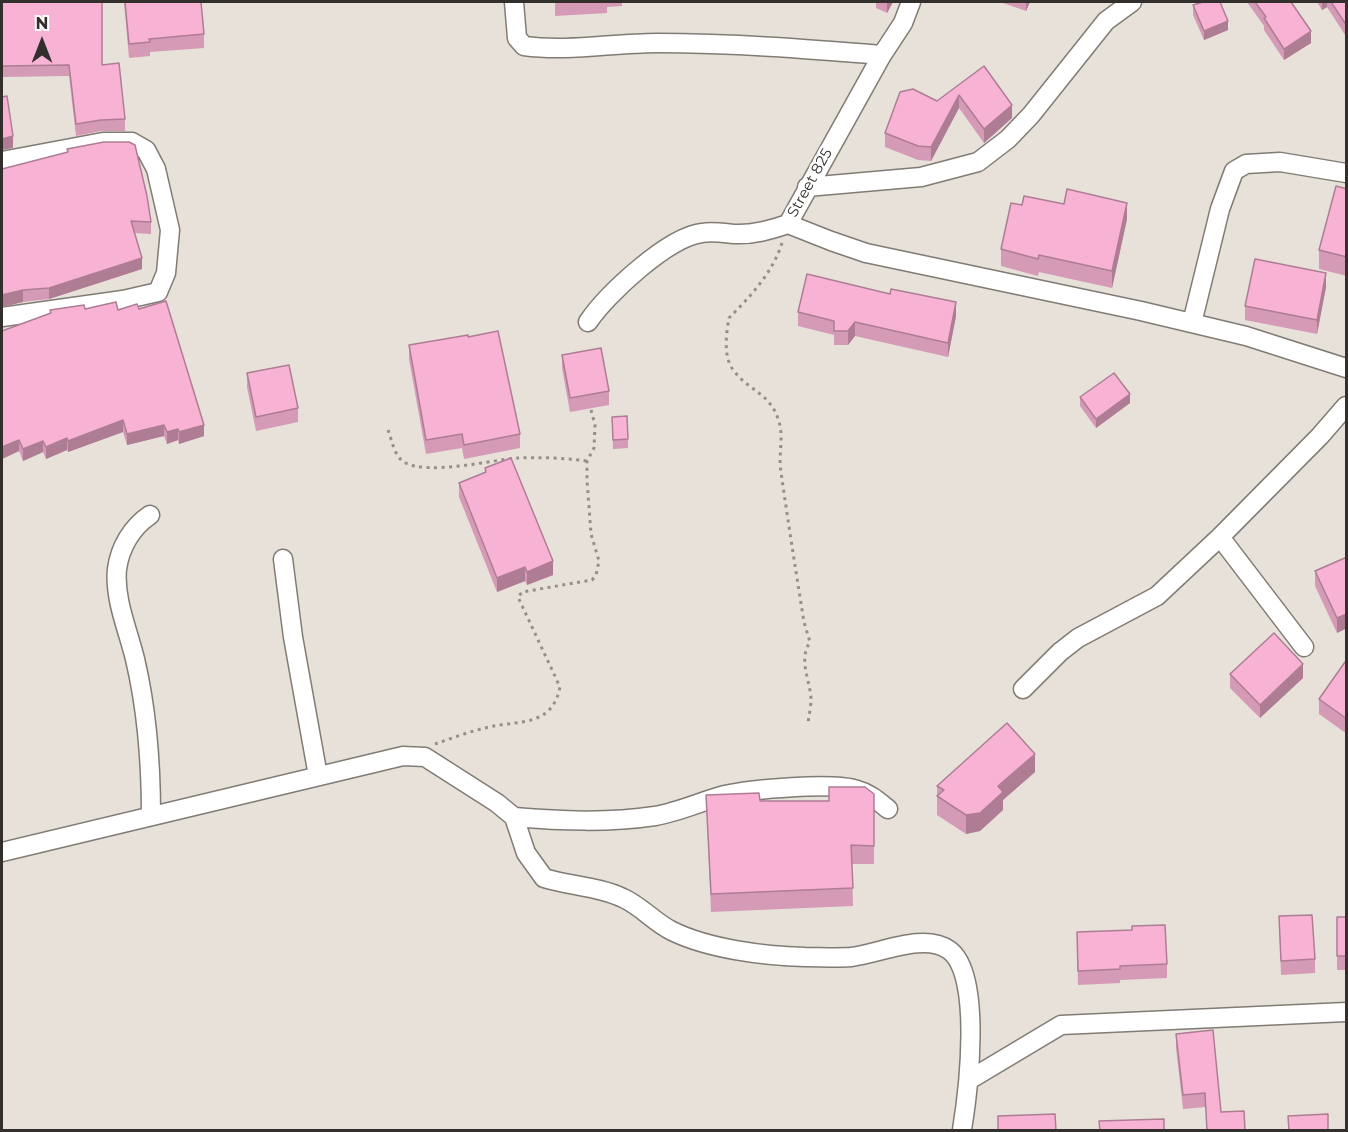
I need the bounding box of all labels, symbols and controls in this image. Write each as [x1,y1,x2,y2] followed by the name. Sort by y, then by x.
[12,12,72,72] north arrow
[36,14,48,33] text: N
[784,145,836,221] street label: Street 825

